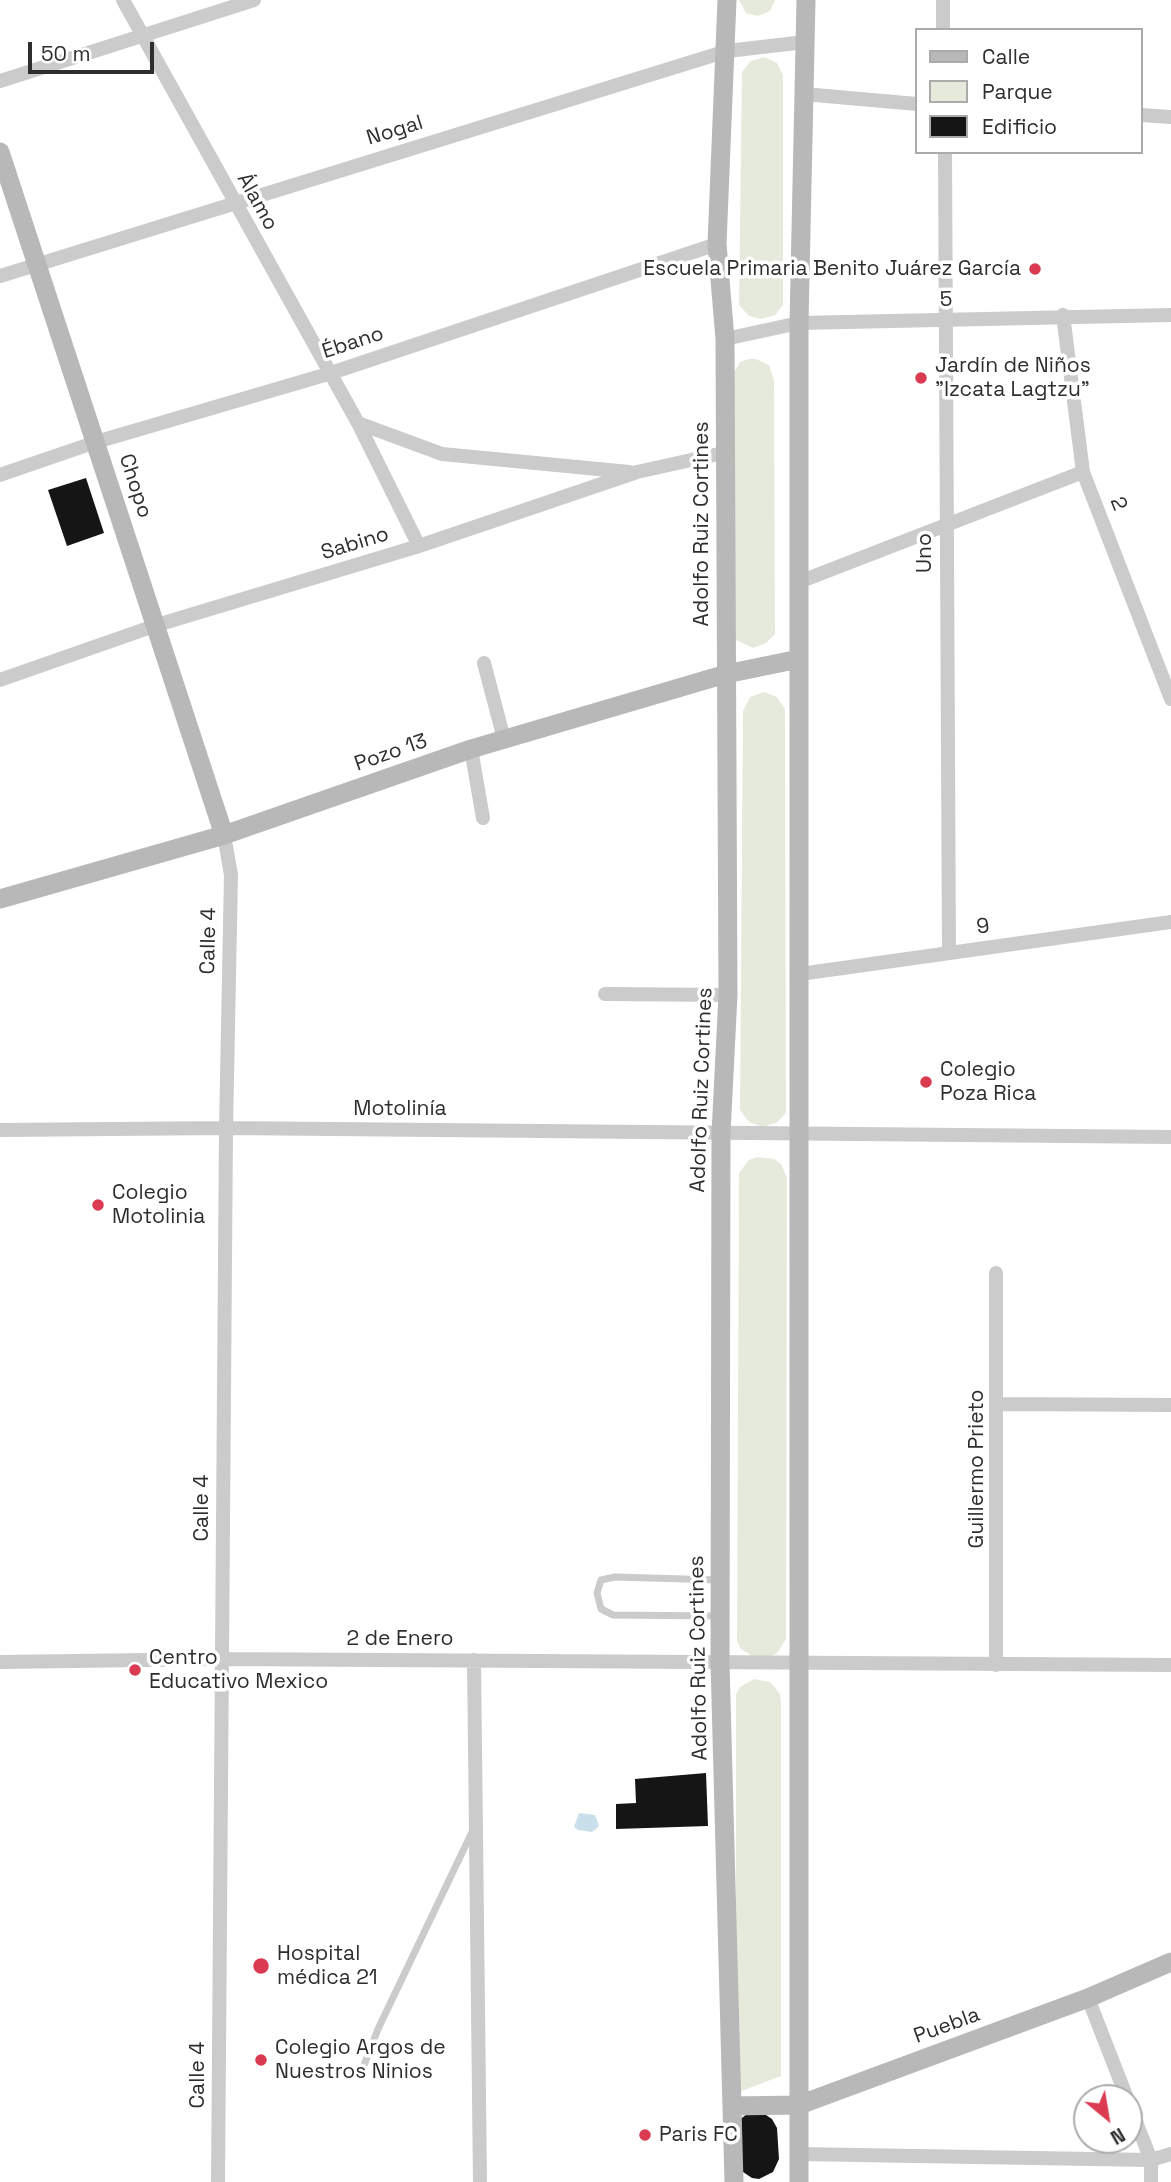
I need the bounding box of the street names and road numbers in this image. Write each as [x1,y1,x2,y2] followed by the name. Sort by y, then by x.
[364,111,426,151] street label: Nogal
[231,169,283,235] street label: Álamo
[939,287,953,313] street label: 5
[319,321,387,365] street label: Ébano
[689,421,715,627] street label: Adolfo Ruiz Cortines
[113,451,157,521] street label: Chopo
[1104,493,1132,515] street label: 2
[318,522,392,566] street label: Sabino
[912,533,938,573] street label: Uno
[351,729,431,777] street label: Pozo 13
[196,907,222,975] street label: Calle 4
[975,914,991,940] street label: 9
[686,987,718,1193] street label: Adolfo Ruiz Cortines
[353,1096,447,1122] street label: Motolinía
[964,1390,990,1548] street label: Guillermo Prieto
[189,1475,215,1541] street label: Calle 4
[685,1555,713,1761] street label: Adolfo Ruiz Cortines
[346,1626,454,1652] street label: 2 de Enero
[910,2002,984,2050] street label: Puebla
[185,2042,211,2108] street label: Calle 4

